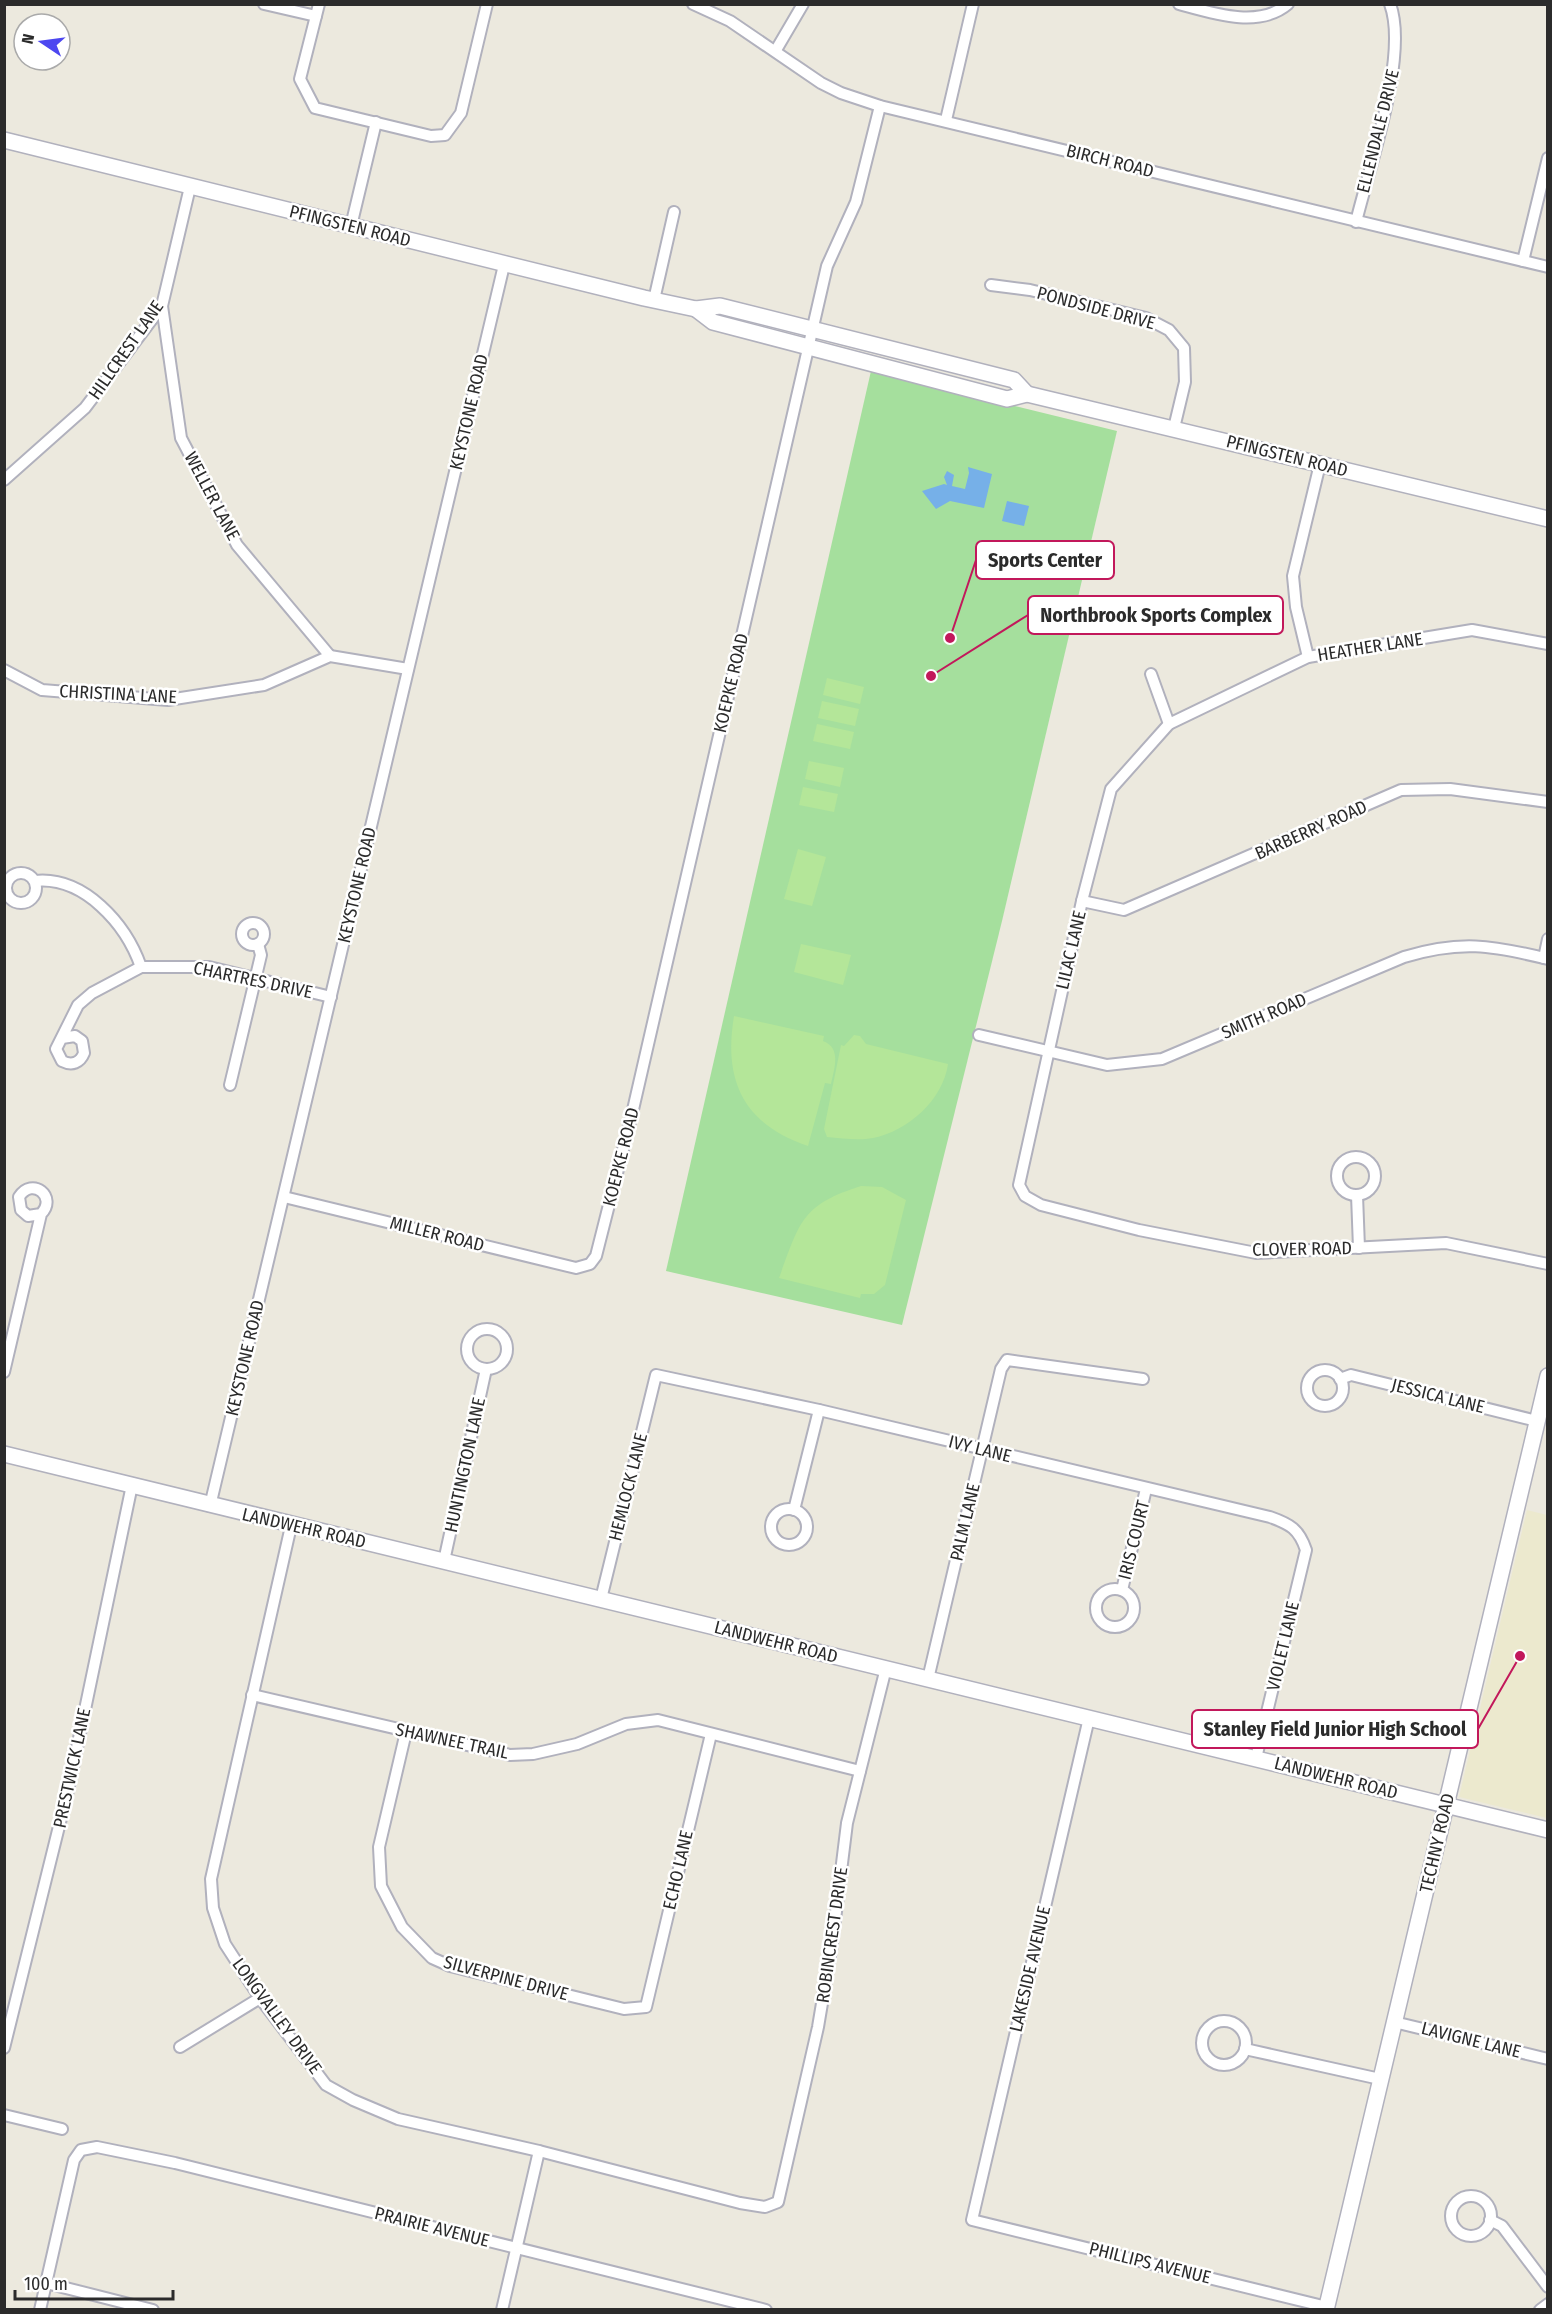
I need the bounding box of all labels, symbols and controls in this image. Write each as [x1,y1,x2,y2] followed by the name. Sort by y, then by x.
[12,12,72,72] north arrow
[18,32,38,46] text: N
[1352,67,1404,195] street label: ELLENDALE DRIVE
[1064,140,1156,182] street label: BIRCH ROAD
[287,200,413,252] street label: PFINGSTEN ROAD
[1034,282,1158,334] street label: PONDSIDE DRIVE
[84,296,168,404] street label: HILLCREST LANE
[445,352,493,472] street label: KEYSTONE ROAD
[1224,430,1350,482] street label: PFINGSTEN ROAD
[179,448,245,544] street label: WELLER LANE
[976,541,1114,579] callout: Sports Center
[988,548,1103,572] text: Sports Center
[1028,596,1283,634] callout: Northbrook Sports Complex
[1040,603,1272,627] text: Northbrook Sports Complex
[1316,628,1424,666] street label: HEATHER LANE
[709,631,753,735] street label: KOEPKE ROAD
[59,680,177,708] street label: CHRISTINA LANE
[1252,795,1370,865] street label: BARBERRY ROAD
[333,825,381,945] street label: KEYSTONE ROAD
[1051,908,1091,992] street label: LILAC LANE
[191,957,315,1003] street label: CHARTRES DRIVE
[1218,988,1310,1044] street label: SMITH ROAD
[598,1105,644,1209] street label: KOEPKE ROAD
[387,1212,487,1256] street label: MILLER ROAD
[1252,1237,1352,1261] street label: CLOVER ROAD
[221,1298,269,1418] street label: KEYSTONE ROAD
[1389,1374,1487,1418] street label: JESSICA LANE
[440,1396,490,1534] street label: HUNTINGTON LANE
[604,1431,652,1543] street label: HEMLOCK LANE
[946,1431,1014,1467] street label: IVY LANE
[945,1481,985,1563] street label: PALM LANE
[1114,1497,1155,1582] street label: IRIS COURT
[240,1503,368,1553] street label: LANDWEHR ROAD
[1262,1599,1304,1693] street label: VIOLET LANE
[712,1616,840,1668] street label: LANDWEHR ROAD
[49,1706,95,1830] street label: PRESTWICK LANE
[1192,1710,1478,1748] callout: Stanley Field Junior High School
[1204,1717,1467,1741] text: Stanley Field Junior High School
[393,1718,511,1764] street label: SHAWNEE TRAIL
[1272,1752,1400,1804] street label: LANDWEHR ROAD
[1415,1791,1459,1895] street label: TECHNY ROAD
[658,1828,698,1912] street label: ECHO LANE
[812,1865,852,2005] street label: ROBINCREST DRIVE
[1005,1904,1055,2034] street label: LAKESIDE AVENUE
[441,1951,571,2005] street label: SILVERPINE DRIVE
[227,1954,327,2078] street label: LONGVALLEY DRIVE
[1419,2017,1523,2063] street label: LAVIGNE LANE
[372,2202,492,2252] street label: PRAIRIE AVENUE
[1087,2237,1213,2289] street label: PHILLIPS AVENUE
[15,2263,172,2301] scale bar
[24,2273,68,2295] text: 100 m

